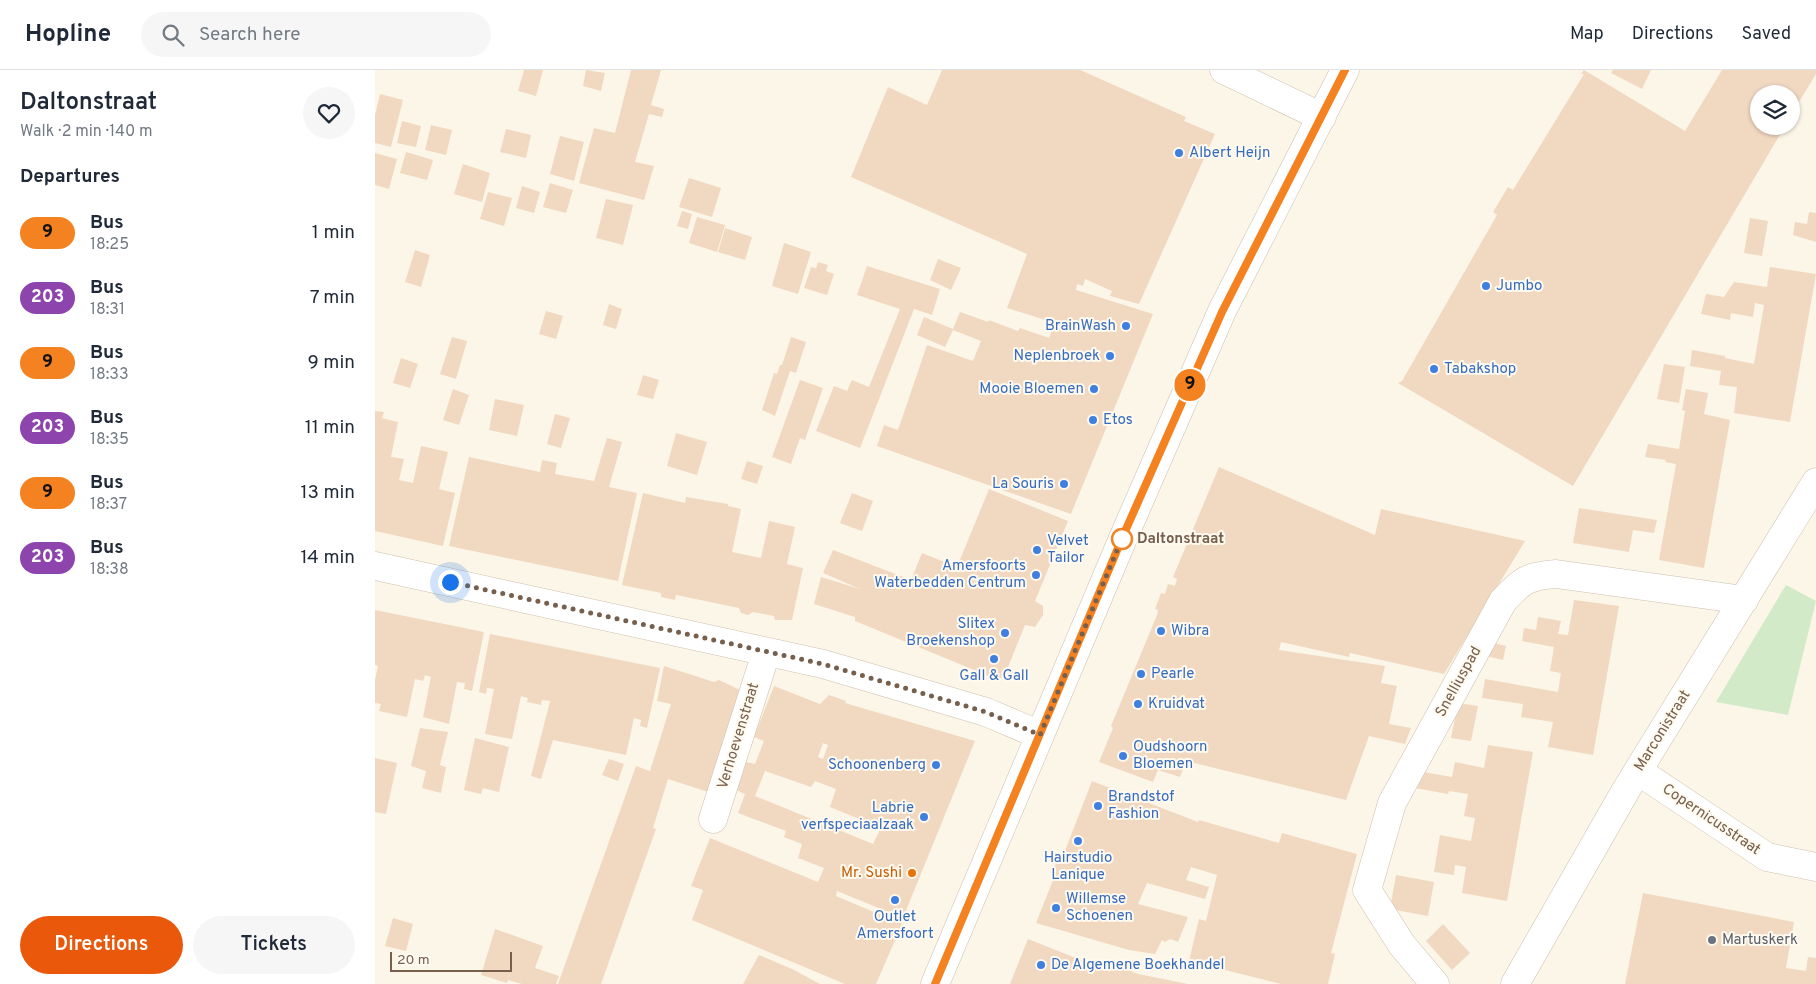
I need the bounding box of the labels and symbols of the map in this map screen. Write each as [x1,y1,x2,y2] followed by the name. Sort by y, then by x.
[1189,144,1270,163] place label: Albert Heijn
[1173,147,1185,159] marker: Albert Heijn
[1496,277,1543,296] place label: Jumbo
[1480,280,1492,292] marker: Jumbo
[1045,317,1116,336] place label: BrainWash
[1120,320,1132,332] marker: BrainWash
[1014,347,1100,366] place label: Neplenbroek
[1104,350,1116,362] marker: Neplenbroek
[1444,360,1516,379] place label: Tabakshop
[1428,363,1440,375] marker: Tabakshop
[1174,369,1206,401] line badge: 9
[979,380,1084,399] place label: Mooie Bloemen
[1088,383,1100,395] marker: Mooie Bloemen
[1103,411,1133,430] place label: Etos
[1087,414,1099,426] marker: Etos
[992,475,1054,494] place label: La Souris
[1058,478,1070,490] marker: La Souris
[1111,528,1133,550] marker: Daltonstraat
[1137,530,1224,549] place label: Daltonstraat
[1047,532,1089,568] place label: Velvet Tailor
[1031,544,1043,556] marker: Velvet Tailor
[874,557,1026,593] place label: Amersfoorts Waterbedden Centrum
[1030,569,1042,581] marker: Amersfoorts Waterbedden Centrum
[438,570,463,595] your location
[906,615,995,651] place label: Slitex Broekenshop
[1171,622,1209,641] place label: Wibra
[1155,625,1167,637] marker: Wibra
[999,627,1011,639] marker: Slitex Broekenshop
[1432,643,1486,721] street label: Snelliuspad
[988,653,1000,665] marker: Gall & Gall
[1151,665,1194,684] place label: Pearle
[959,667,1029,686] place label: Gall & Gall
[1135,668,1147,680] marker: Pearle
[714,680,764,792] street label: Verhoevenstraat
[1631,687,1695,775] street label: Marconistraat
[1148,695,1205,714] place label: Kruidvat
[1132,698,1144,710] marker: Kruidvat
[1133,738,1208,774] place label: Oudshoorn Bloemen
[1117,750,1129,762] marker: Oudshoorn Bloemen
[828,756,926,775] place label: Schoonenberg
[930,759,942,771] marker: Schoonenberg
[1658,780,1764,860] street label: Copernicusstraat
[1108,788,1174,824] place label: Brandstof Fashion
[801,799,914,835] place label: Labrie verfspeciaalzaak
[1092,800,1104,812] marker: Brandstof Fashion
[918,811,930,823] marker: Labrie verfspeciaalzaak
[1072,835,1084,847] marker: Hairstudio Lanique
[1044,849,1112,885] place label: Hairstudio Lanique
[841,864,902,883] place label: Mr. Sushi
[906,867,918,879] marker: Mr. Sushi
[1066,890,1133,926] place label: Willemse Schoenen
[889,894,901,906] marker: Outlet Amersfoort
[1050,902,1062,914] marker: Willemse Schoenen
[856,908,934,944] place label: Outlet Amersfoort
[1722,931,1798,950] place label: Martuskerk
[1706,934,1718,946] marker: Martuskerk
[390,949,513,972] scale bar
[1051,956,1225,975] place label: De Algemene Boekhandel
[1035,959,1047,971] marker: De Algemene Boekhandel

